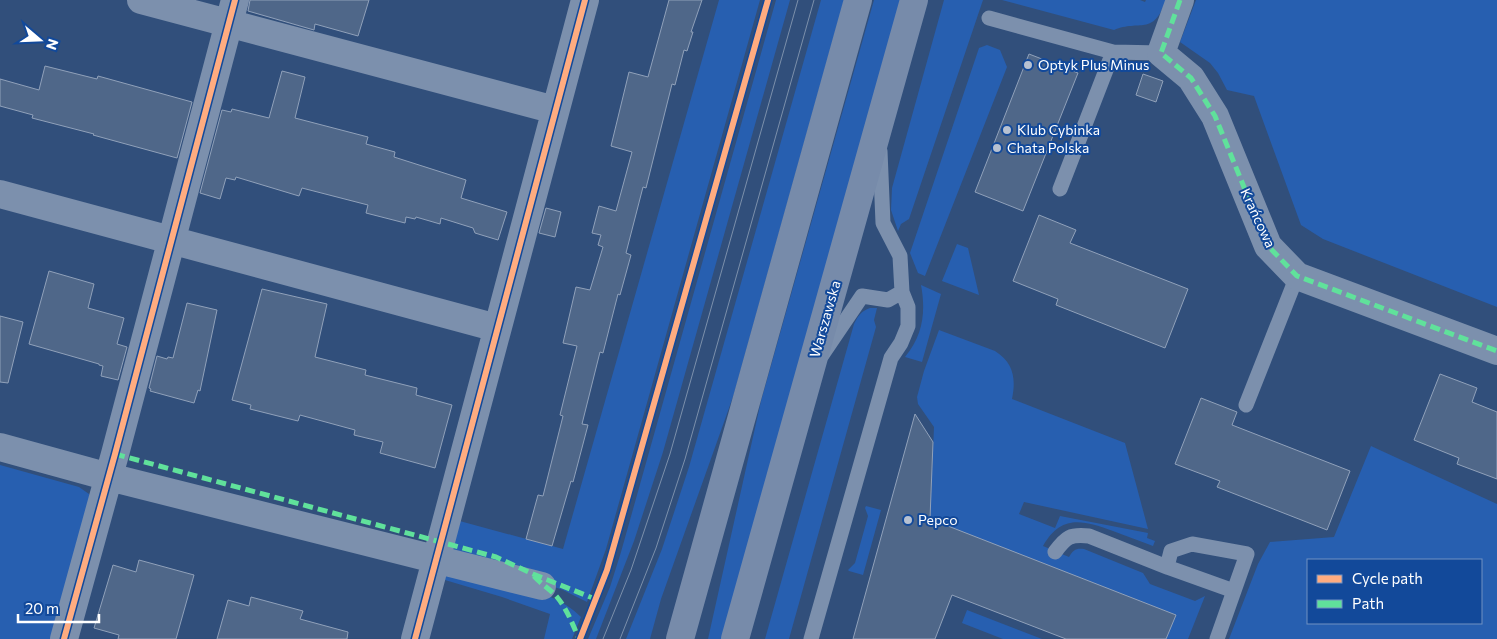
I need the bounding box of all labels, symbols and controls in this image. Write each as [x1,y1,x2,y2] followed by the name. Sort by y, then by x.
[15,15,65,65] north arrow
[43,37,63,52] text: N
[1038,56,1149,73] place label: Optyk Plus Minus
[1022,59,1034,71] marker: Optyk Plus Minus
[1017,121,1100,138] place label: Klub Cybinka
[1001,124,1013,136] marker: Klub Cybinka
[1007,139,1089,156] place label: Chata Polska
[991,142,1003,154] marker: Chata Polska
[1237,185,1280,250] street label: Krańcowa
[805,278,844,359] street label: Warszawska
[918,511,958,528] place label: Pepco
[902,514,914,526] marker: Pepco
[1307,559,1482,624] legend
[1352,569,1423,587] text: Cycle path
[18,592,99,624] scale bar
[1352,594,1384,612] text: Path
[25,599,59,617] text: 20 m

